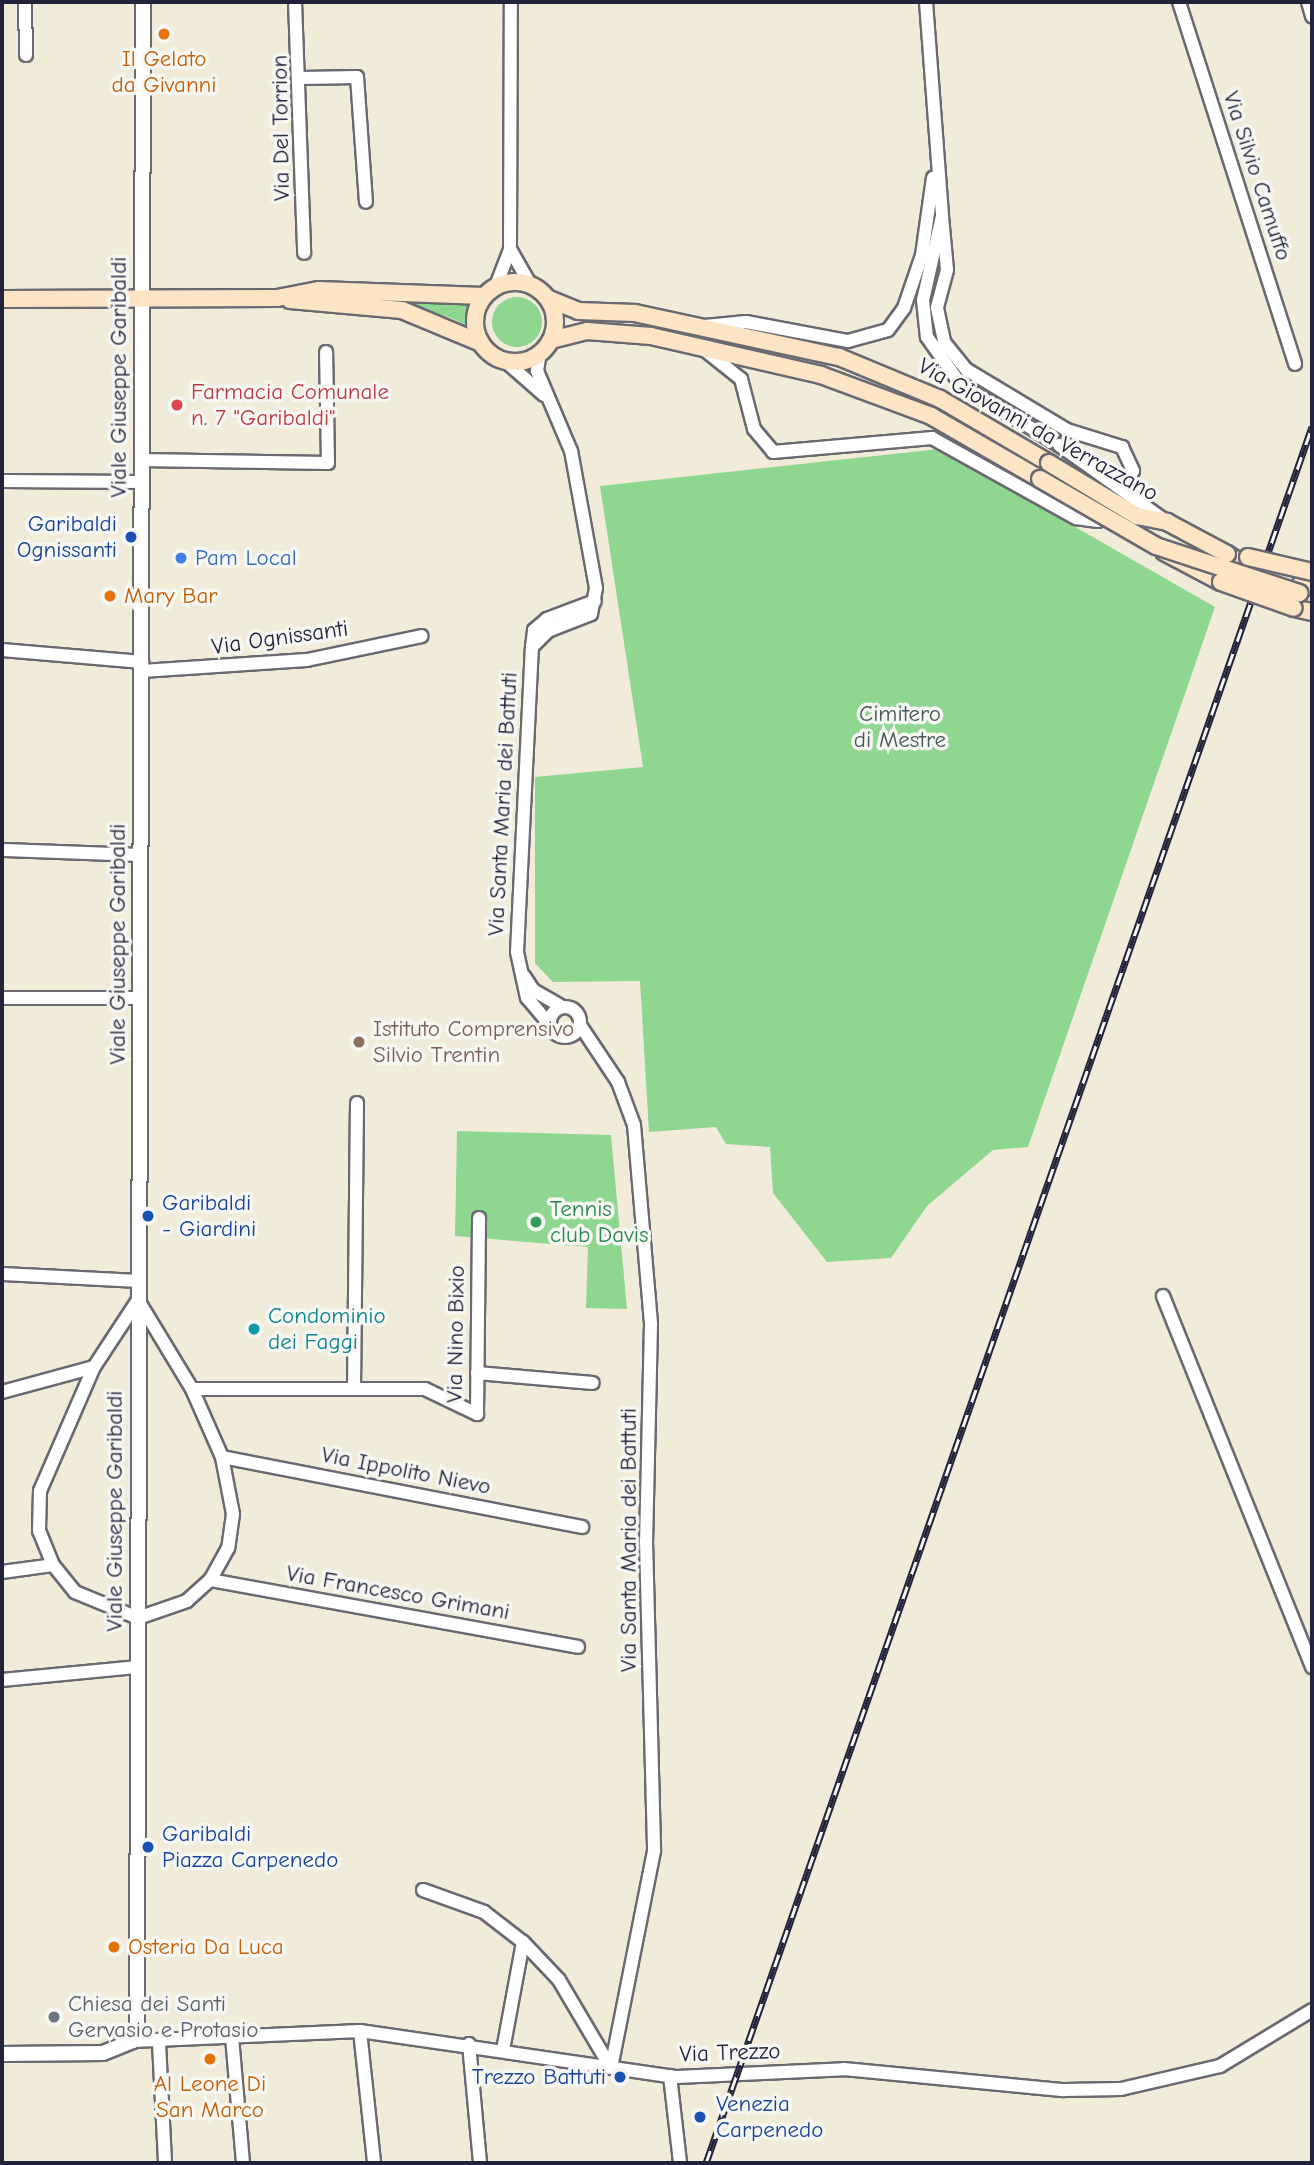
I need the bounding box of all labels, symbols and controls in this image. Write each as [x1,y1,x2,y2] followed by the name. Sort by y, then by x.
[156,26,172,42] marker: Il Gelato da Givanni
[111,45,217,99] place label: Il Gelato da Givanni
[266,55,296,201] street label: Via Del Torrion
[1217,88,1297,264] street label: Via Silvio Camuffo
[105,256,133,498] street label: Viale Giuseppe Garibaldi
[913,352,1163,508] street label: Via Giovanni da Verrazzano
[191,378,389,432] place label: Farmacia Comunale n. 7 "Garibaldi"
[169,397,185,413] marker: Farmacia Comunale n. 7 "Garibaldi"
[17,510,117,564] place label: Garibaldi Ognissanti
[123,529,139,545] marker: Garibaldi Ognissanti
[195,544,297,572] place label: Pam Local
[173,550,189,566] marker: Pam Local
[124,582,217,610] place label: Mary Bar
[102,588,118,604] marker: Mary Bar
[210,615,350,661] street label: Via Ognissanti
[482,671,524,937] street label: Via Santa Maria dei Battuti
[854,700,946,754] park label: Cimitero di Mestre
[104,823,132,1065] street label: Viale Giuseppe Garibaldi
[373,1015,574,1069] place label: Istituto Comprensivo Silvio Trentin
[351,1034,367,1050] marker: Istituto Comprensivo Silvio Trentin
[162,1189,256,1243] place label: Garibaldi - Giardini
[550,1195,649,1249] place label: Tennis club Davis
[140,1208,156,1224] marker: Garibaldi - Giardini
[528,1214,544,1230] marker: Tennis club Davis
[441,1265,471,1403] street label: Via Nino Bixio
[268,1302,386,1356] place label: Condominio dei Faggi
[246,1321,262,1337] marker: Condominio dei Faggi
[101,1390,129,1632] street label: Viale Giuseppe Garibaldi
[615,1408,643,1672] street label: Via Santa Maria dei Battuti
[319,1441,493,1501] street label: Via Ippolito Nievo
[284,1560,512,1626] street label: Via Francesco Grimani
[162,1820,338,1874] place label: Garibaldi Piazza Carpenedo
[140,1839,156,1855] marker: Garibaldi Piazza Carpenedo
[128,1933,284,1961] place label: Osteria Da Luca
[106,1939,122,1955] marker: Osteria Da Luca
[68,1990,258,2044] place label: Chiesa dei Santi Gervasio e Protasio
[46,2009,62,2025] marker: Chiesa dei Santi Gervasio e Protasio
[679,2037,781,2069] street label: Via Trezzo
[202,2051,218,2067] marker: Al Leone Di San Marco
[472,2063,606,2091] place label: Trezzo Battuti
[612,2069,628,2085] marker: Trezzo Battuti
[154,2070,266,2124] place label: Al Leone Di San Marco
[716,2090,823,2144] place label: Venezia Carpenedo
[690,2107,710,2127] marker: Venezia Carpenedo

